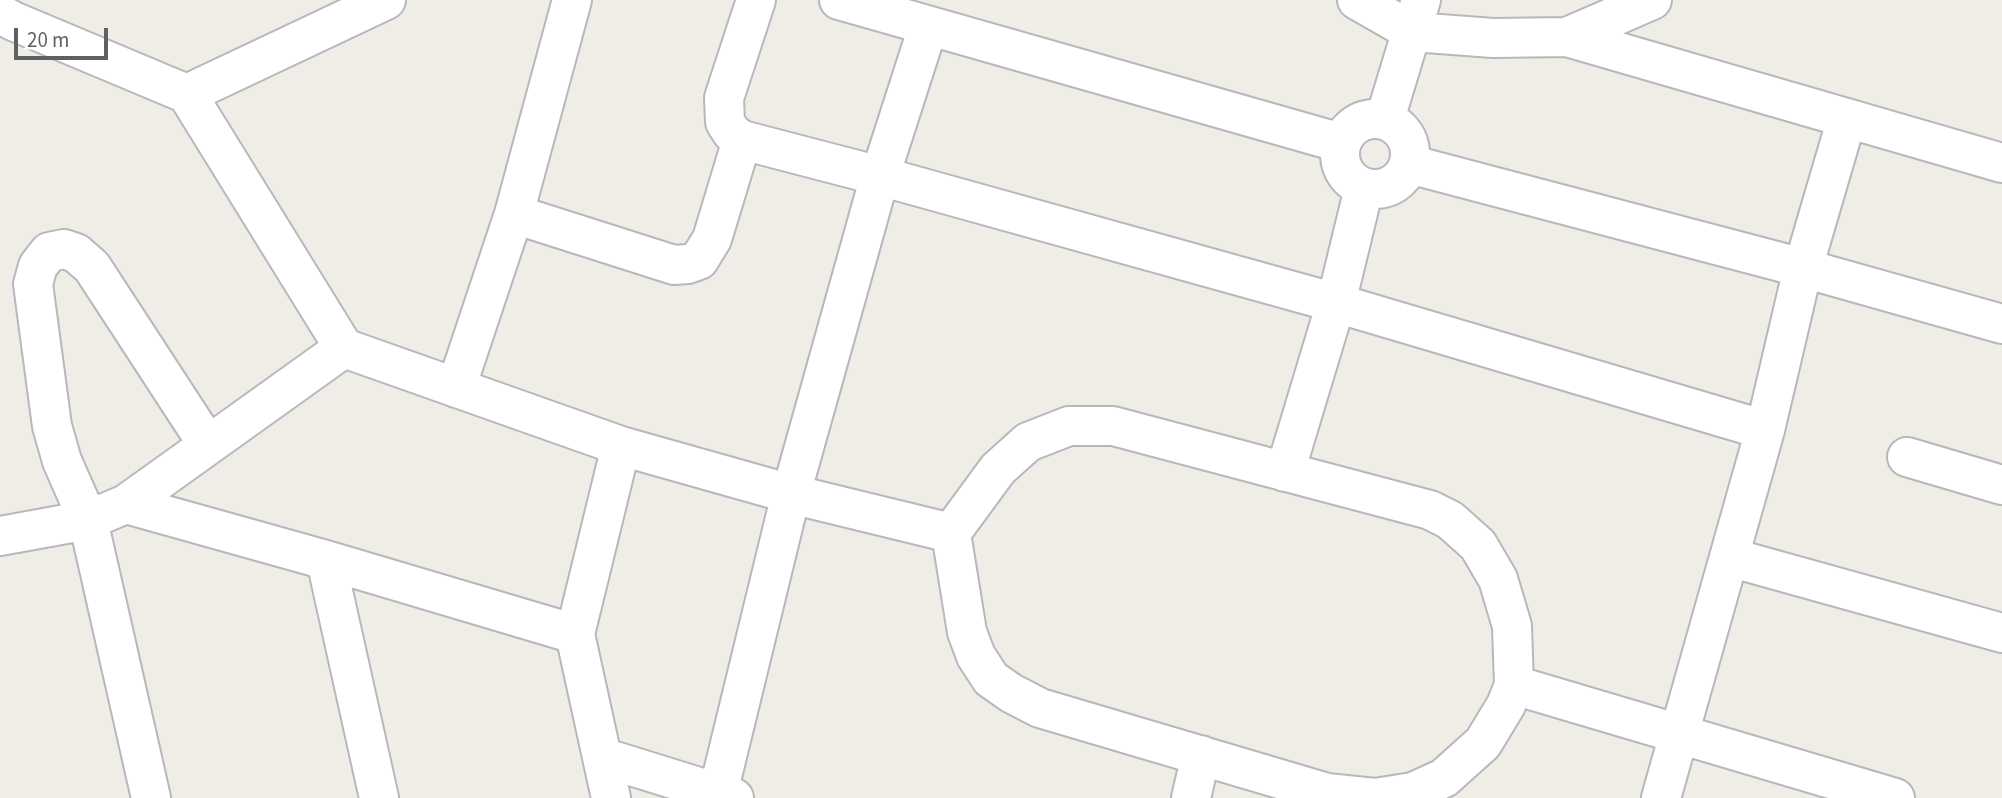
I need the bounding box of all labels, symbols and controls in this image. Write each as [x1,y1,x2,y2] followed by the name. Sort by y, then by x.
[18,14,112,58] scale bar
[27,25,69,55] text: 20 m

